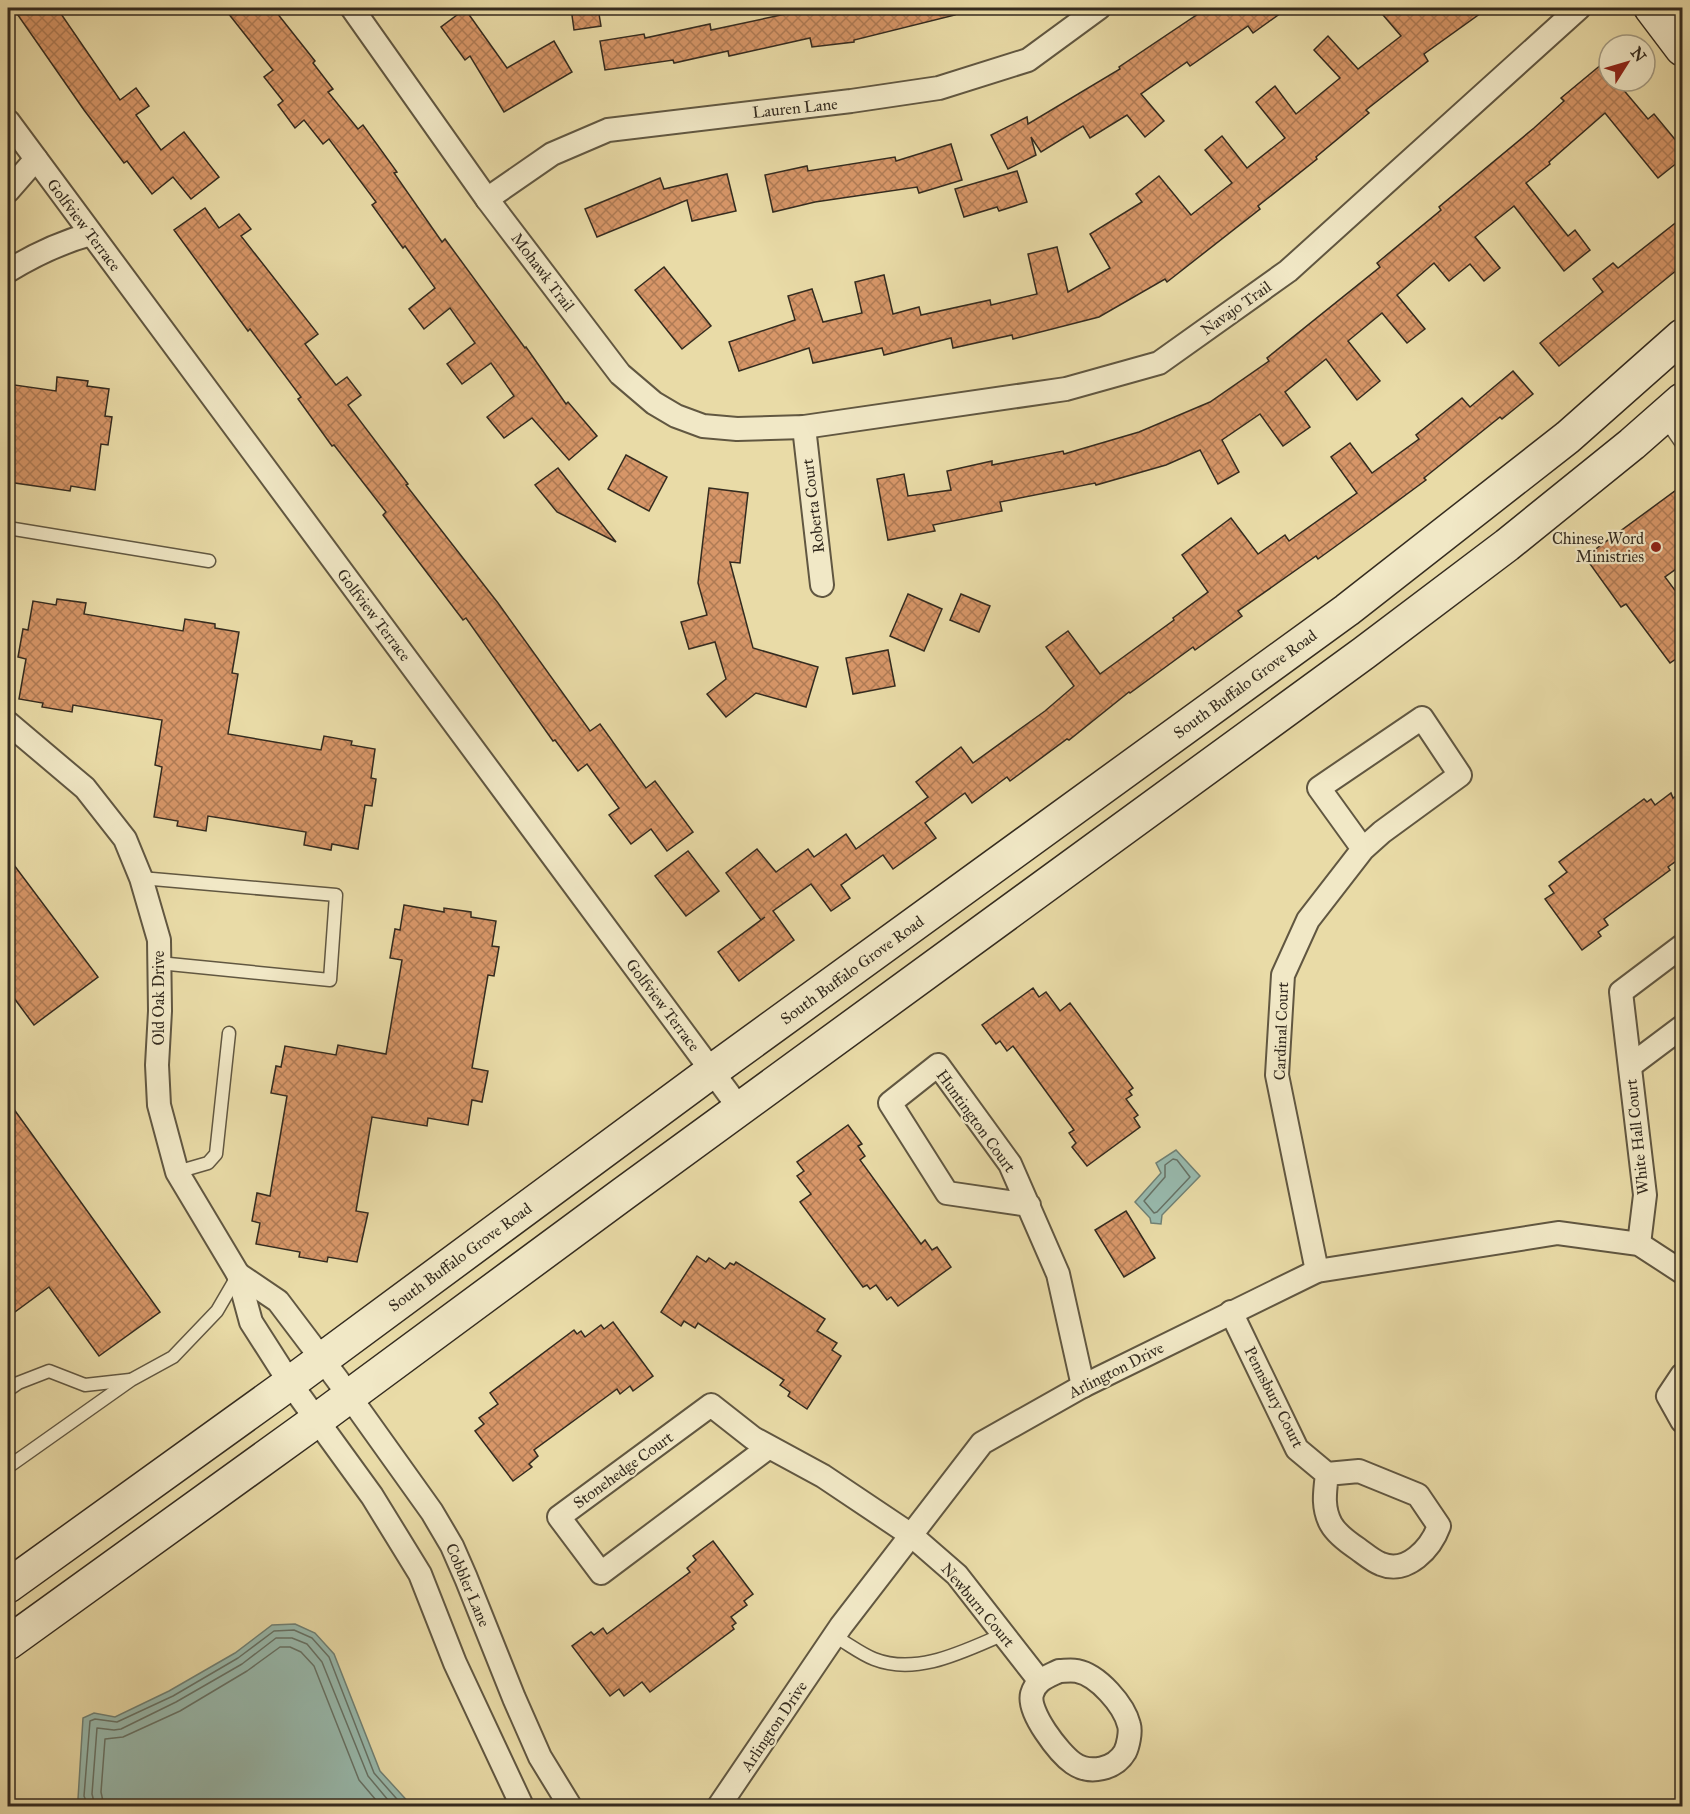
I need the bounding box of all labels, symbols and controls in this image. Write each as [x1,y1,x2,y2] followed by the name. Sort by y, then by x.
[1597,33,1657,93] north arrow
[1627,43,1651,66] text: N
[751,94,839,122] street label: Lauren Lane
[43,175,125,275] street label: Golfview Terrace
[507,229,579,315] street label: Mohawk Trail
[1197,276,1276,339] street label: Navajo Trail
[798,457,828,554] street label: Roberta Court
[1552,529,1644,566] place label: Chinese Word Ministries
[1649,540,1663,554] marker: Chinese Word Ministries
[333,565,415,665] street label: Golfview Terrace
[1170,626,1320,742] street label: South Buffalo Grove Road
[777,912,927,1028] street label: South Buffalo Grove Road
[149,950,168,1045] street label: Old Oak Drive
[622,955,704,1055] street label: Golfview Terrace
[1270,981,1292,1081] street label: Cardinal Court
[932,1066,1020,1177] street label: Huntington Court
[1621,1078,1653,1196] street label: White Hall Court
[385,1199,535,1315] street label: South Buffalo Grove Road
[1064,1338,1168,1404] street label: Arlington Drive
[1240,1343,1308,1451] street label: Pennsbury Court
[569,1427,677,1513] street label: Stonehedge Court
[442,1540,494,1630] street label: Cobbler Lane
[937,1559,1019,1651] street label: Newburn Court
[736,1677,812,1776] street label: Arlington Drive

